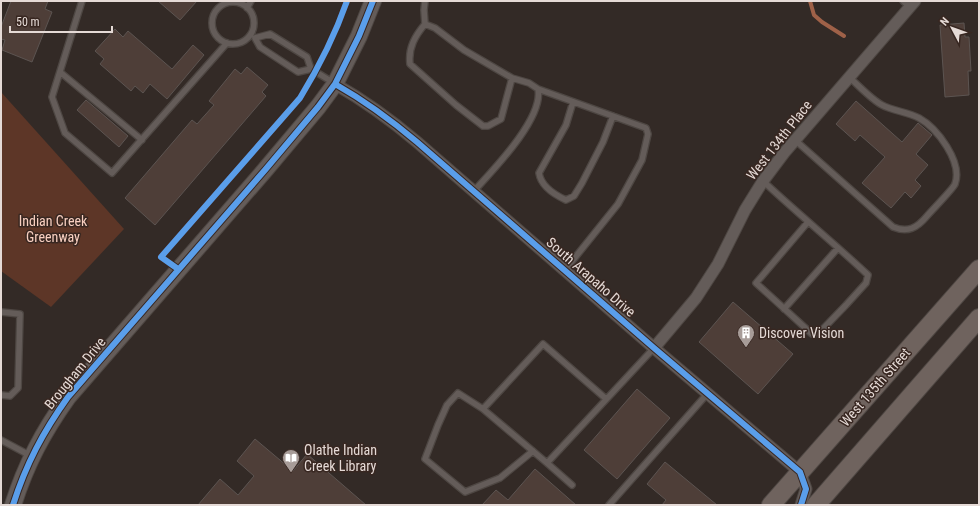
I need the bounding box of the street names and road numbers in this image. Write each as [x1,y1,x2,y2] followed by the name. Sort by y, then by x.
[743,97,815,183] street label: West 134th Place
[543,234,639,320] street label: South Arapaho Drive
[41,334,109,412] street label: Brougham Drive
[837,345,913,429] street label: West 135th Street

